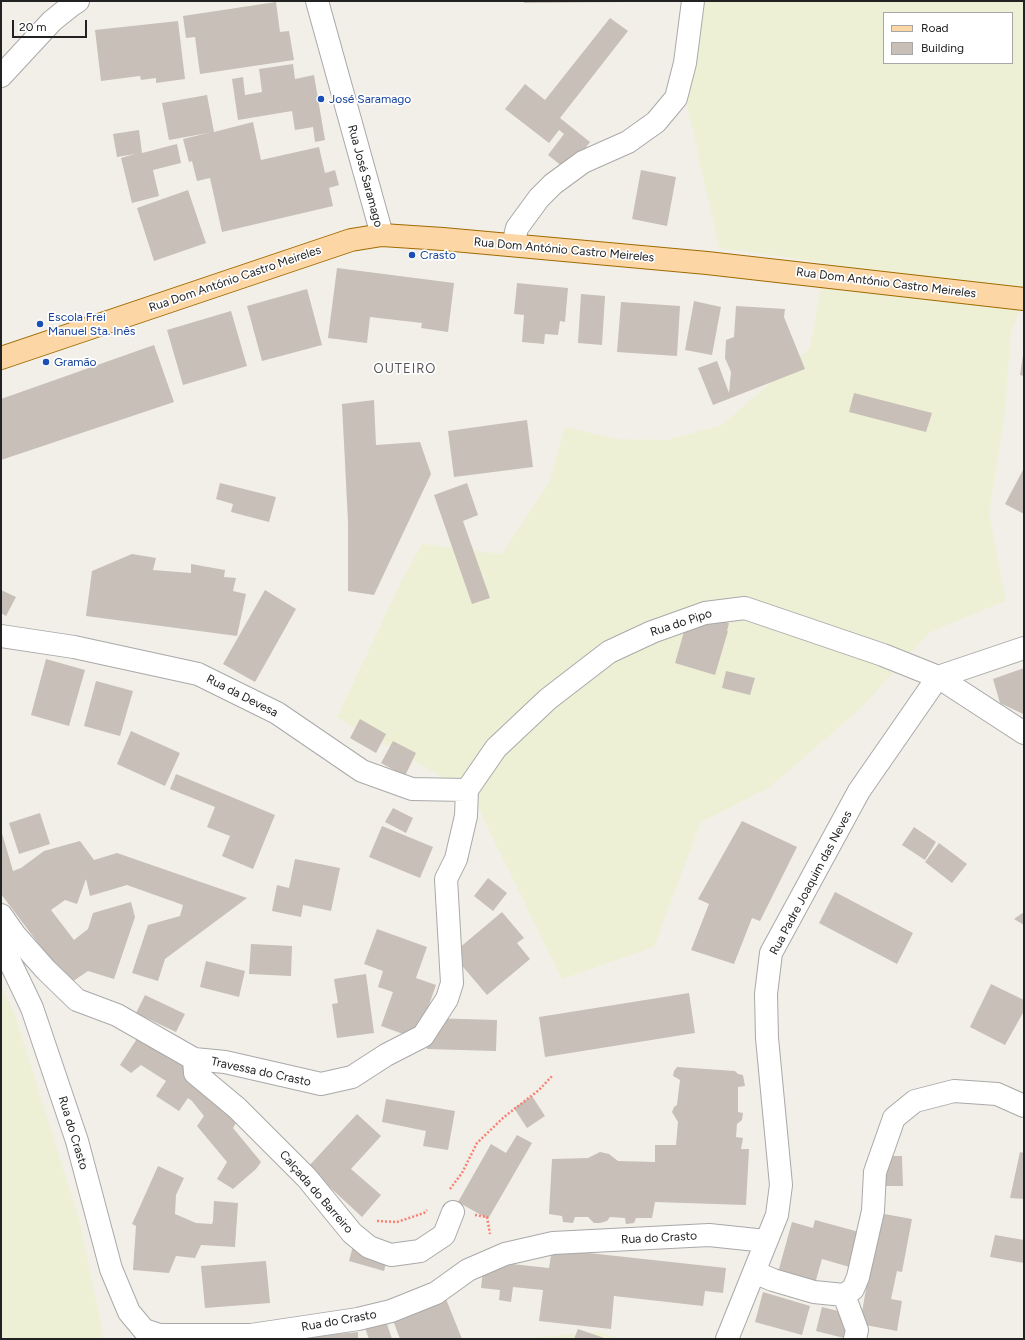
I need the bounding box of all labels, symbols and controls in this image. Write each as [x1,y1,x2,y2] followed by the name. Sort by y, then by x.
[14,12,89,38] scale bar
[883,12,1013,64] legend
[19,20,47,34] text: 20 m
[921,21,949,35] text: Road
[921,41,964,55] text: Building
[329,92,411,106] place label: José Saramago
[316,94,326,104] marker: José Saramago
[344,123,386,229] street label: Rua José Saramago
[473,235,655,265] street label: Rua Dom António Castro Meireles
[147,243,323,315] street label: Rua Dom António Castro Meireles
[420,248,456,262] place label: Crasto
[407,250,417,260] marker: Crasto
[795,265,977,301] street label: Rua Dom António Castro Meireles
[48,310,135,338] place label: Escola Frei Manuel Sta. Inês
[35,319,45,329] marker: Escola Frei Manuel Sta. Inês
[54,355,97,369] place label: Gramão
[41,357,51,367] marker: Gramão
[374,361,436,377] district label: OUTEIRO
[648,606,714,640] street label: Rua do Pipo
[204,672,280,720] street label: Rua da Devesa
[767,808,855,958] street label: Rua Padre Joaquim das Neves
[210,1054,312,1090] street label: Travessa do Crasto
[55,1094,91,1172] street label: Rua do Crasto
[276,1148,356,1236] street label: Calçada do Barreiro
[621,1229,697,1247] street label: Rua do Crasto
[300,1307,378,1335] street label: Rua do Crasto

